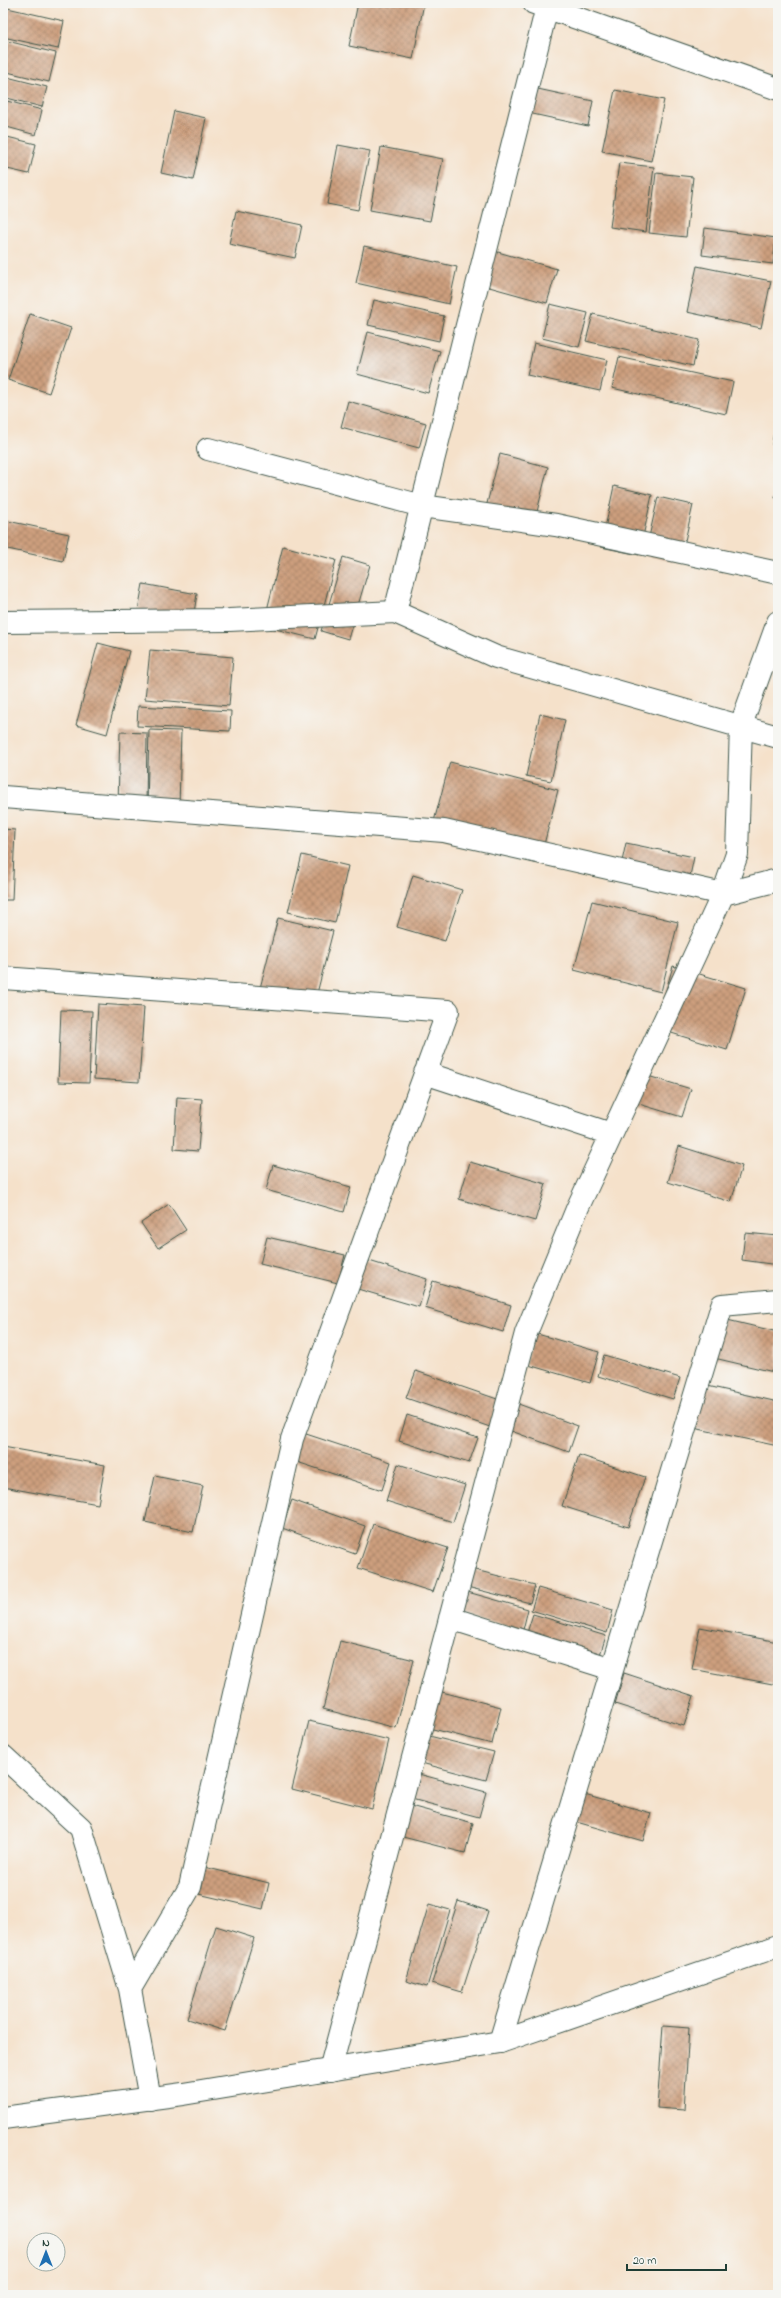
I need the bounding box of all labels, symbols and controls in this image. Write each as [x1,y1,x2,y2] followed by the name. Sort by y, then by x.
[26,2232,66,2272] north arrow
[42,2235,50,2251] text: N
[627,2246,726,2272] scale bar
[633,2252,656,2270] text: 20 m

